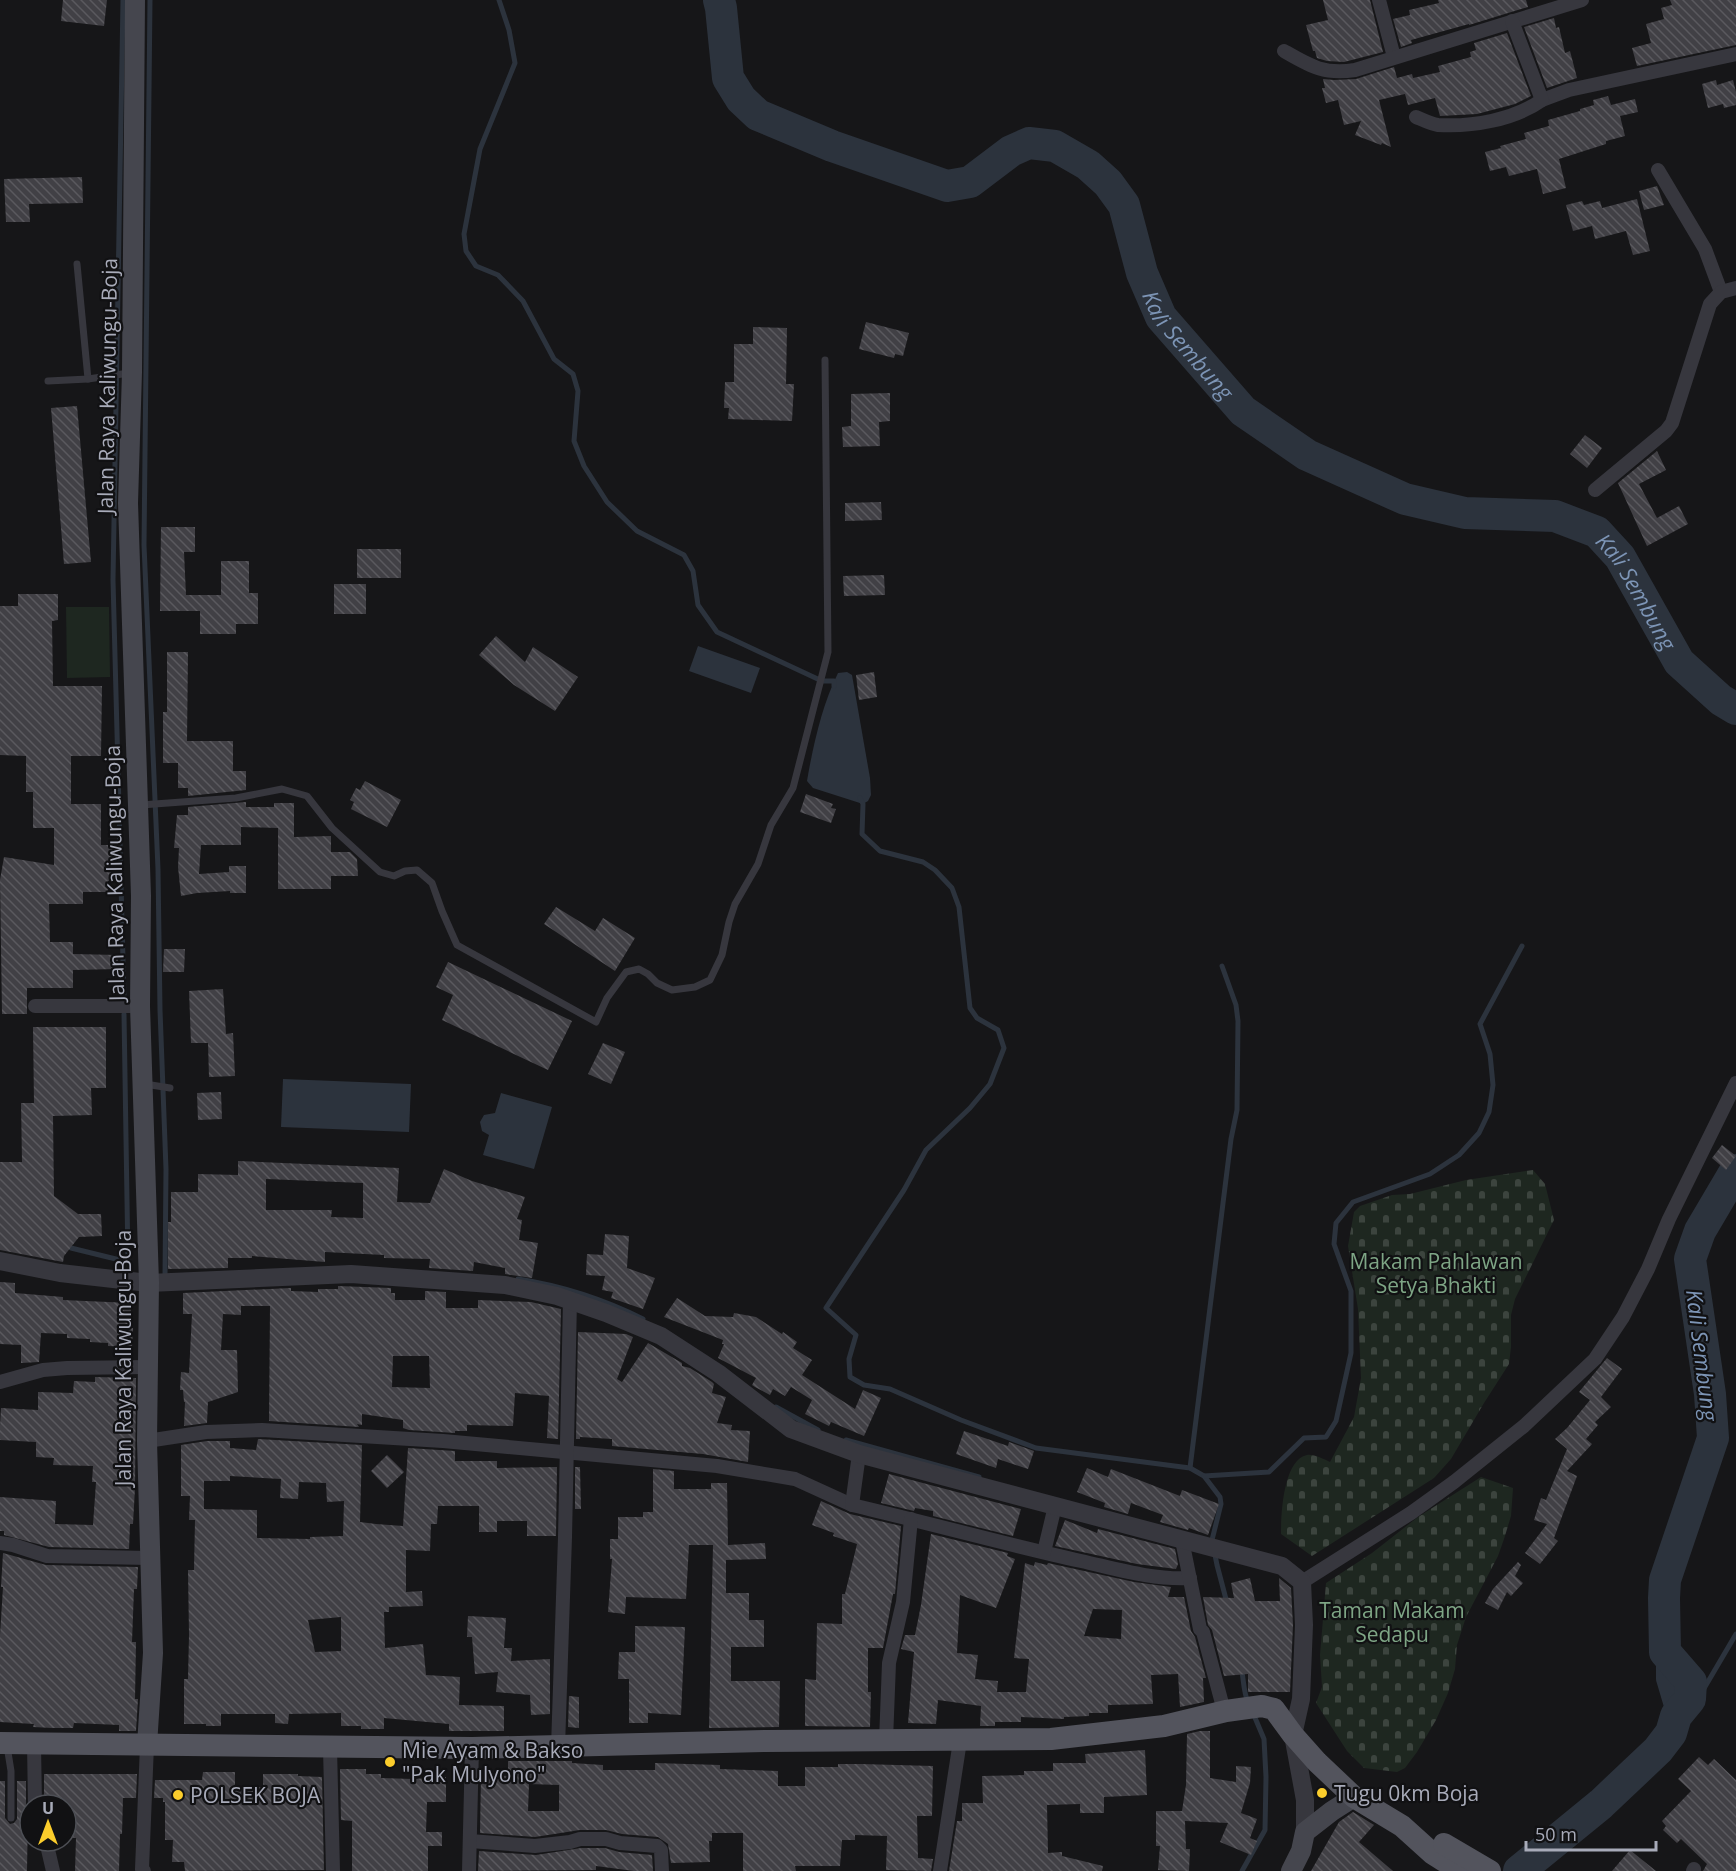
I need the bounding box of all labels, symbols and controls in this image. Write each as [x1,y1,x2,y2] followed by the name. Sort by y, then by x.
[91,258,123,516] street label: Jalan Raya Kaliwungu-Boja
[1136,285,1242,407] water label: Kali Sembung
[1590,526,1685,656] water label: Kali Sembung
[98,745,130,1003] street label: Jalan Raya Kaliwungu-Boja
[109,1230,137,1488] street label: Jalan Raya Kaliwungu-Boja
[1349,1247,1523,1299] park label: Makam Pahlawan Setya Bhakti
[1680,1288,1726,1424] water label: Kali Sembung
[1319,1596,1465,1648] park label: Taman Makam Sedapu
[402,1736,583,1788] place label: Mie Ayam & Bakso "Pak Mulyono"
[383,1755,397,1769] marker: Mie Ayam & Bakso "Pak Mulyono"
[1334,1779,1479,1807] place label: Tugu 0km Boja
[190,1781,321,1809] place label: POLSEK BOJA
[1315,1786,1329,1800] marker: Tugu 0km Boja
[171,1788,185,1802] marker: POLSEK BOJA
[18,1793,78,1853] north arrow
[42,1797,54,1819] text: U
[1526,1814,1656,1852] scale bar
[1535,1822,1577,1846] text: 50 m

